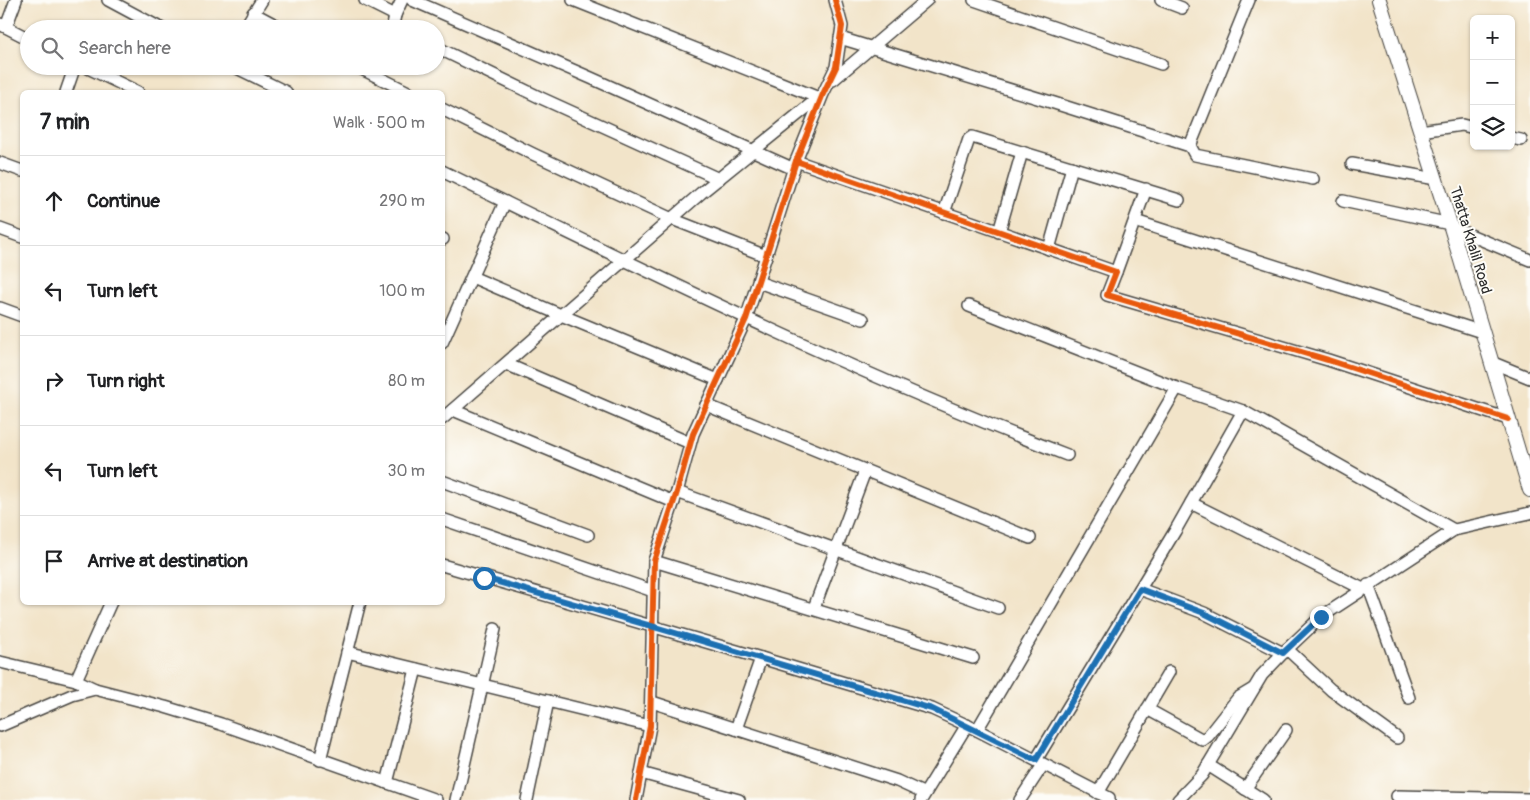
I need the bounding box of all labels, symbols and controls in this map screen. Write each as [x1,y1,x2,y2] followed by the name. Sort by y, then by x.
[1470,15,1515,150] map controls
[1470,15,1515,60] button: +
[20,20,445,75] search box
[38,34,66,62] icon: search
[78,36,171,60] text: Search here
[1470,60,1515,105] button: −
[1470,105,1515,150] button: layers
[40,109,90,136] text: 7 min
[333,113,425,133] text: Walk · 500 m
[1445,184,1496,296] street label: Thatta Khalil Road
[40,187,68,215] icon: ahead
[87,189,160,213] text: Continue
[379,191,425,211] text: 290 m
[40,277,68,305] icon: left
[87,279,157,303] text: Turn left
[379,281,425,301] text: 100 m
[40,367,68,395] icon: right
[87,369,165,393] text: Turn right
[388,371,425,391] text: 80 m
[40,457,68,485] icon: left
[87,459,157,483] text: Turn left
[387,461,425,481] text: 30 m
[40,547,68,575] icon: arrive
[87,549,248,573] text: Arrive at destination
[473,567,496,590] route start
[1310,606,1333,629] route end

